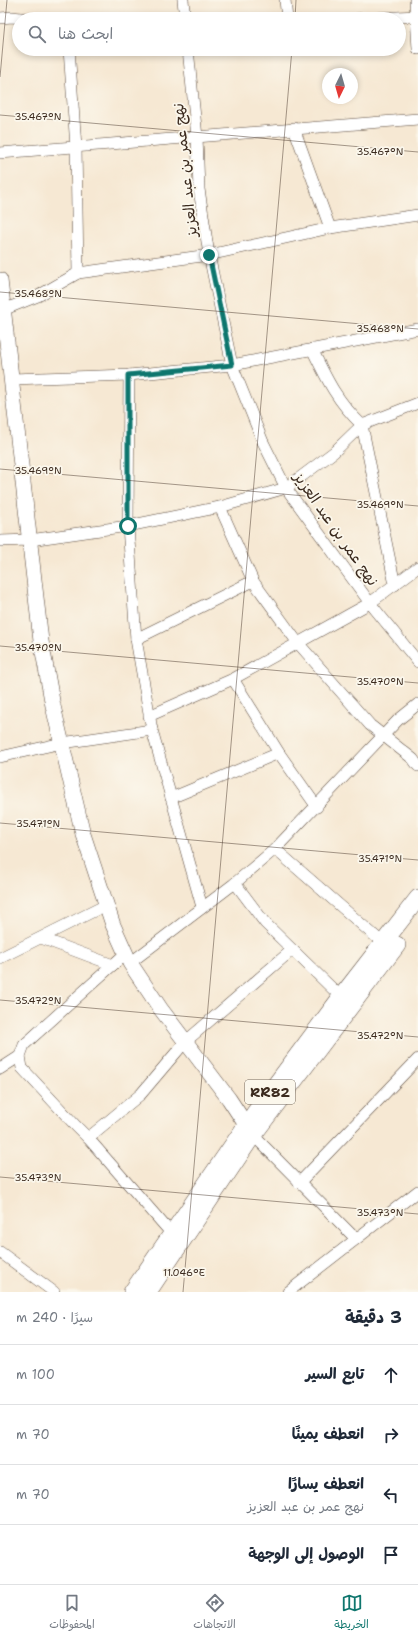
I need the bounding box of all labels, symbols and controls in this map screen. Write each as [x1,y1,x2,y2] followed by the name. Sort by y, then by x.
[12,12,406,56] search box
[26,23,48,45] icon: search
[58,24,113,44] text: ابحث هنا
[322,68,358,104] north arrow
[168,102,202,240] street label: نهج عمر بن عبد العزيز
[15,110,61,123] text: 35.467°N
[357,145,403,158] text: 35.467°N
[200,246,218,264] route end
[14,287,62,300] text: 35.468°N
[356,322,404,335] text: 35.468°N
[14,464,62,477] text: 35.469°N
[288,466,383,590] street label: نهج عمر بن عبد العزيز
[356,498,404,511] text: 35.469°N
[119,517,137,535] route start
[14,641,62,654] text: 35.470°N
[356,675,404,688] text: 35.470°N
[16,817,60,830] text: 35.471°N
[358,852,402,865] text: 35.471°N
[15,994,61,1007] text: 35.472°N
[357,1029,403,1042] text: 35.472°N
[245,1080,295,1104] road number: RR82
[15,1171,61,1184] text: 35.473°N
[357,1206,403,1219] text: 35.473°N
[163,1266,205,1279] text: 11.046°E
[345,1306,402,1328] text: 3 دقيقة
[16,1309,93,1326] text: سيرًا · 240 m
[305,1364,364,1384] text: تابع السير
[380,1364,402,1386] icon: ahead
[16,1366,55,1383] text: 100 m
[292,1424,364,1444] text: انعطف يمينًا
[380,1424,402,1446] icon: right
[16,1426,50,1443] text: 70 m
[288,1474,364,1494] text: انعطف يسارًا
[380,1484,402,1506] icon: left
[16,1486,50,1503] text: 70 m
[247,1498,364,1515] text: نهج عمر بن عبد العزيز
[248,1544,364,1564] text: الوصول إلى الوجهة
[380,1544,402,1566] icon: arrive
[49,1592,95,1634] tab: المحفوظات
[193,1592,236,1634] tab: الاتجاهات
[334,1592,369,1634] tab: الخريطة

